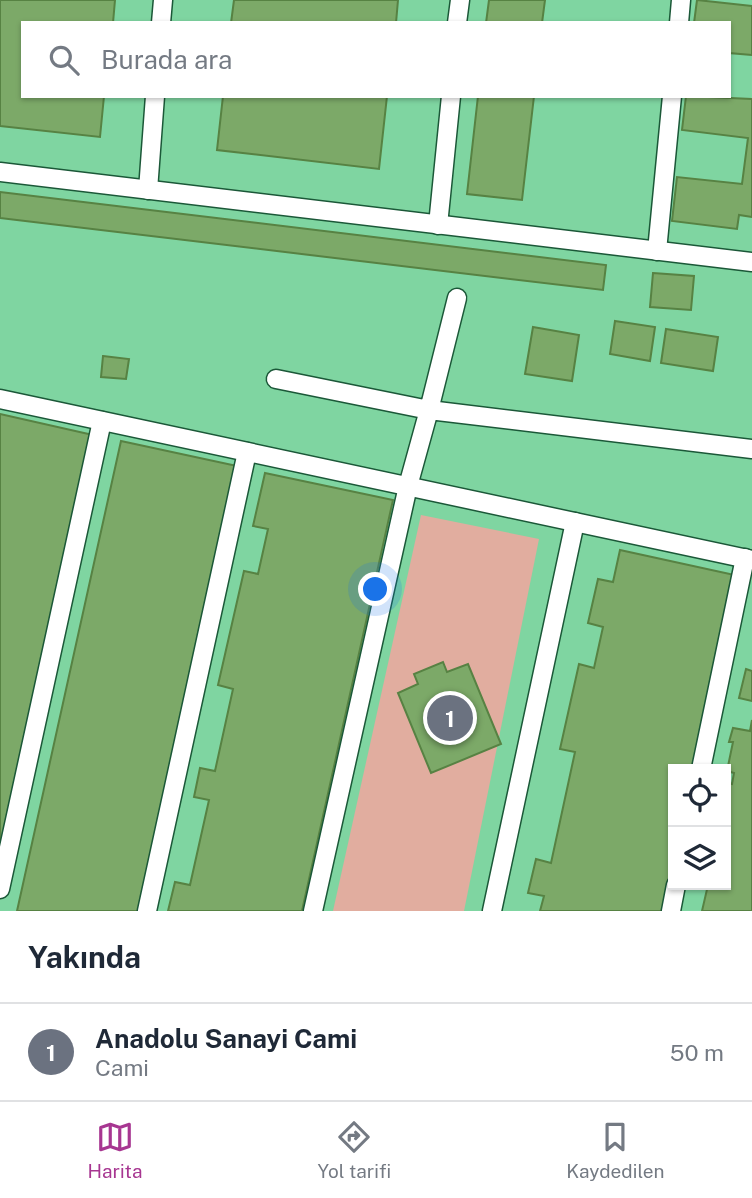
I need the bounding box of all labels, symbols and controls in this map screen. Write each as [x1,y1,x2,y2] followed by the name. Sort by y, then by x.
[21,21,731,98] search box
[45,41,83,79] icon: search
[101,44,232,75] text: Burada ara
[358,572,392,606] your location
[427,692,473,744] pin: 1
[668,764,731,890] map controls
[668,764,731,827] button: locate
[668,827,731,890] button: layers
[28,939,141,975] text: Yakında
[95,1023,357,1054] text: Anadolu Sanayi Cami
[46,1039,56,1066] text: 1
[670,1039,724,1066] text: 50 m
[95,1054,149,1081] text: Cami
[88,1118,142,1182] tab: Harita
[318,1118,391,1182] tab: Yol tarifi
[566,1118,664,1182] tab: Kaydedilen

